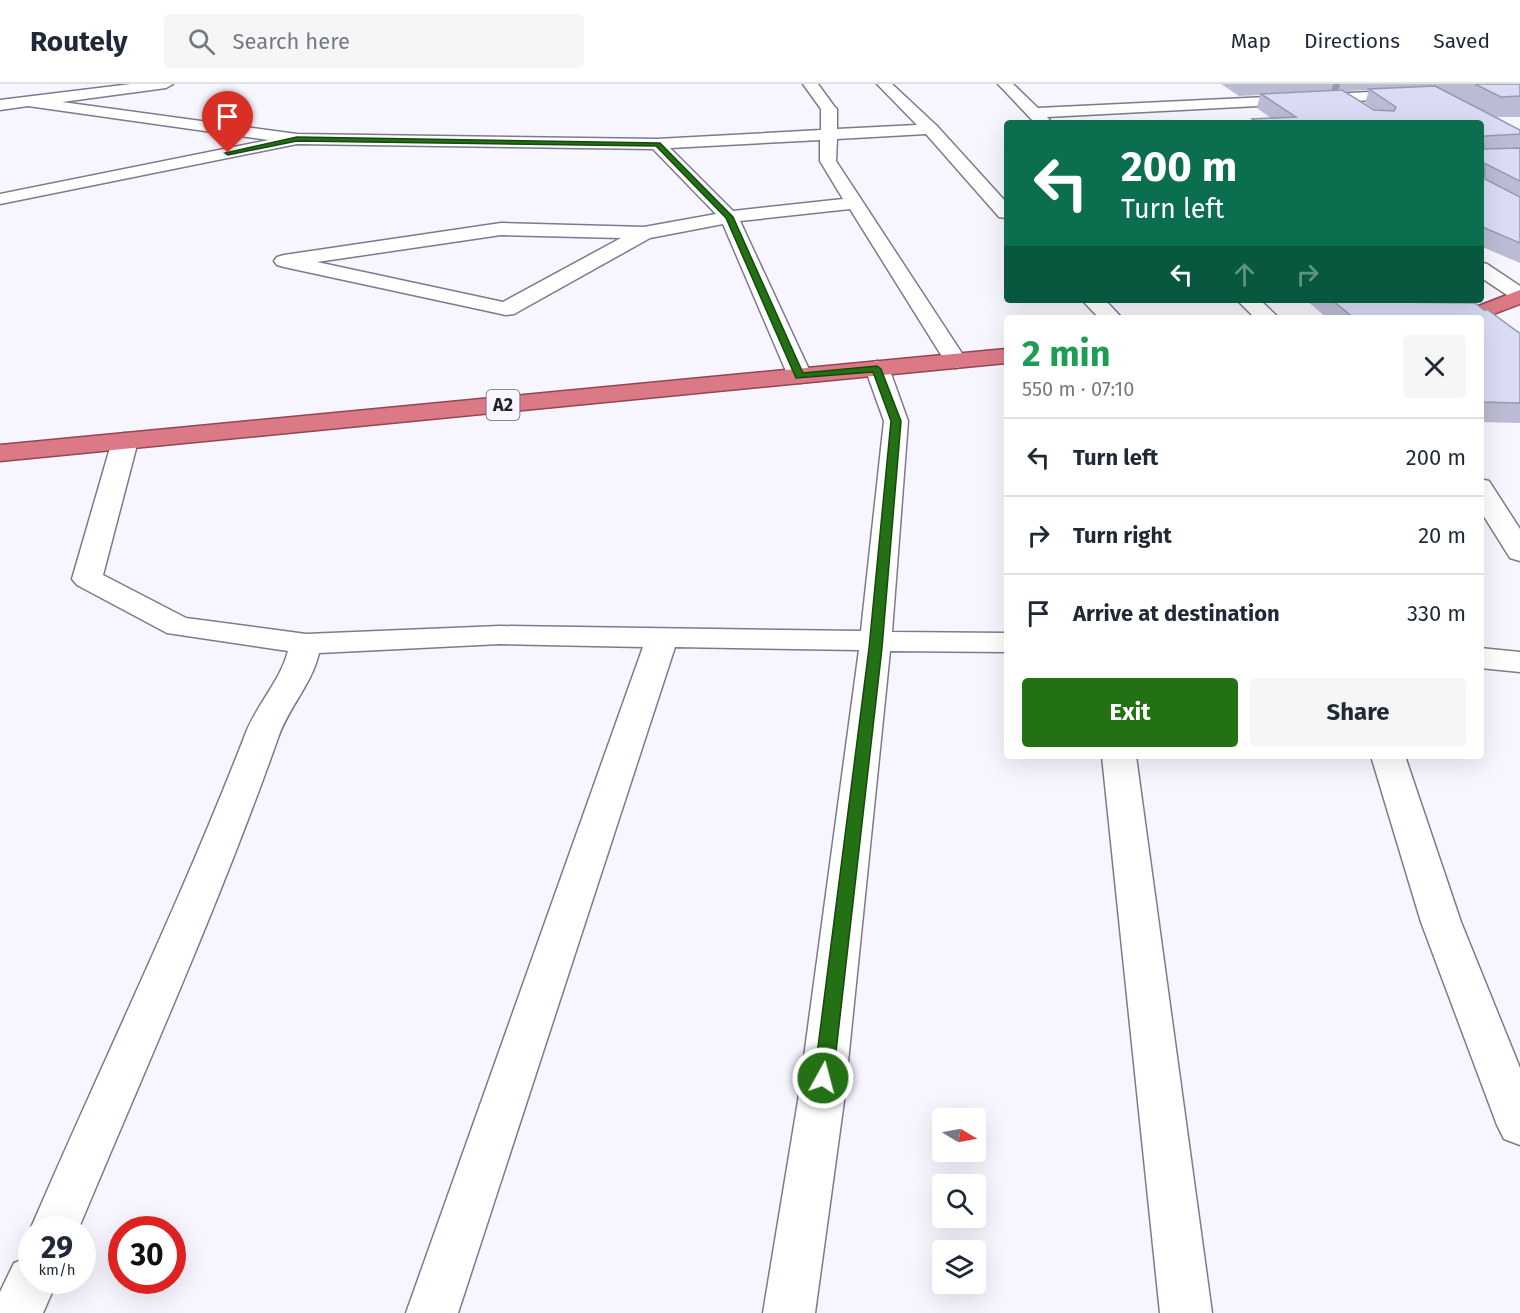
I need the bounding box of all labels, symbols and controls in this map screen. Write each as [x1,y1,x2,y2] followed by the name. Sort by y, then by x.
[164,14,584,68] search box
[30,25,128,58] text: Routely
[185,25,218,58] icon: search
[233,28,350,55] text: Search here
[1231,28,1271,54] text: Map
[1304,28,1400,54] text: Directions
[1433,28,1490,54] text: Saved
[202,91,253,153] pin
[211,100,244,133] icon: arrive
[1121,142,1237,192] text: 200 m
[1022,144,1100,222] icon: left
[1121,193,1224,225] text: Turn left
[1165,258,1198,291] icon: left
[1228,258,1261,291] icon: ahead
[1291,258,1324,291] icon: right
[1022,332,1111,376] text: 2 min
[1403,335,1466,398] button: close
[1022,377,1134,401] text: 550 m · 07:10
[486,390,520,420] road number: A2
[1022,441,1055,474] icon: left
[1073,444,1158,471] text: Turn left
[1406,444,1466,471] text: 200 m
[1022,519,1055,552] icon: right
[1073,522,1172,549] text: Turn right
[1418,522,1466,549] text: 20 m
[1022,597,1055,630] icon: arrive
[1073,600,1280,627] text: Arrive at destination
[1407,600,1466,627] text: 330 m
[1022,678,1238,747] button: Exit
[1250,678,1466,747] button: Share
[791,1046,855,1110] position arrow
[932,1108,986,1162] north arrow
[932,1108,986,1294] map controls
[932,1174,986,1228] button: search
[108,1216,186,1294] speed limit sign: 30
[41,1230,73,1266] text: 29
[932,1240,986,1294] button: layers
[38,1261,76,1279] text: km/h

